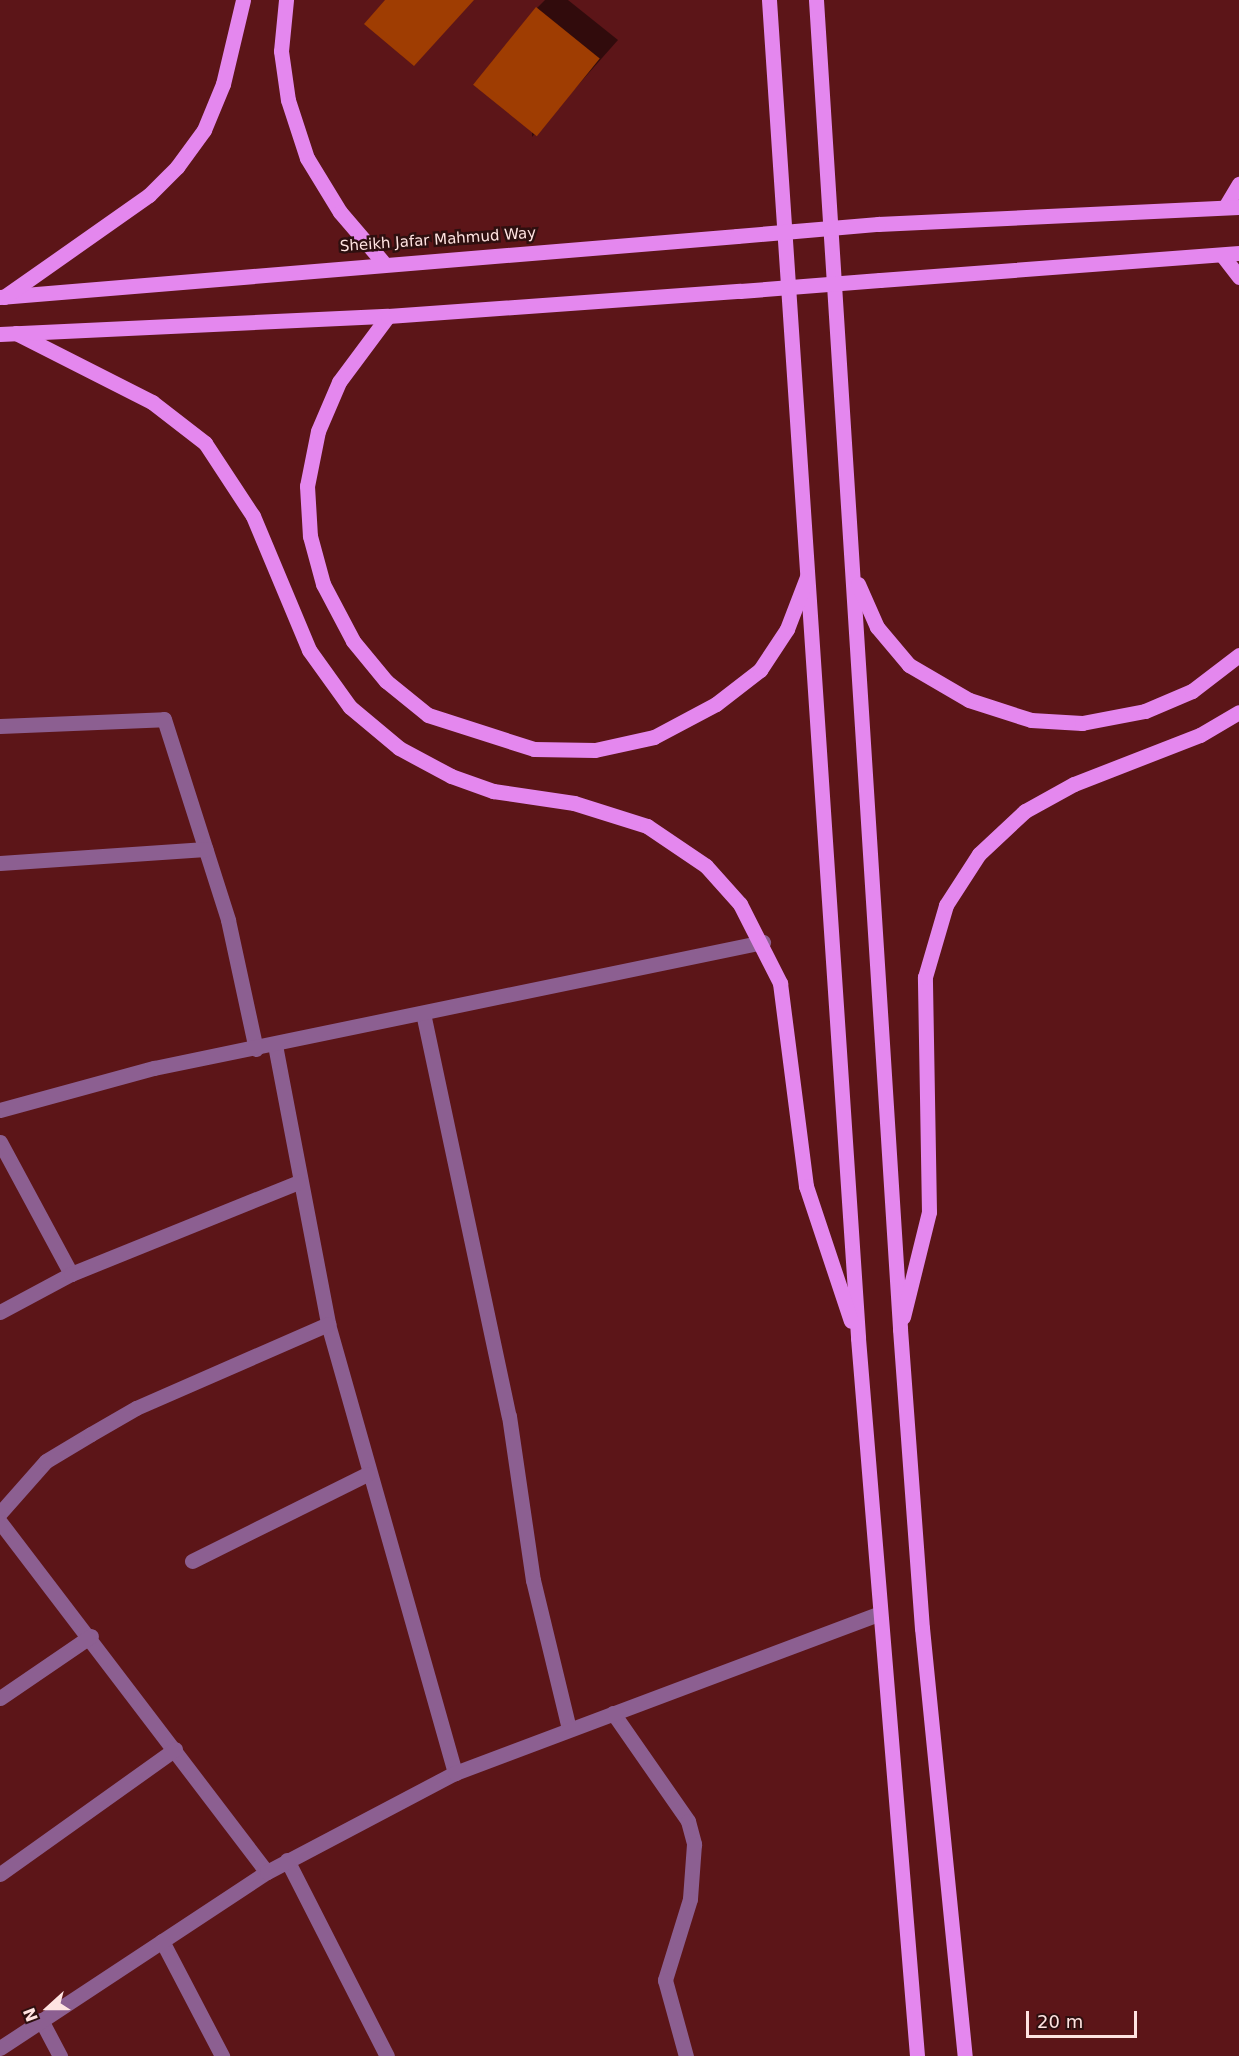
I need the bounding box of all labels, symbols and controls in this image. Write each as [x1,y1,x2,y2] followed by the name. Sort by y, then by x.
[339,224,537,256] street label: Sheikh Jafar Mahmud Way
[18,1978,78,2038] north arrow
[1029,1999,1140,2037] scale bar
[19,2005,42,2024] text: N
[1037,2011,1083,2032] text: 20 m

